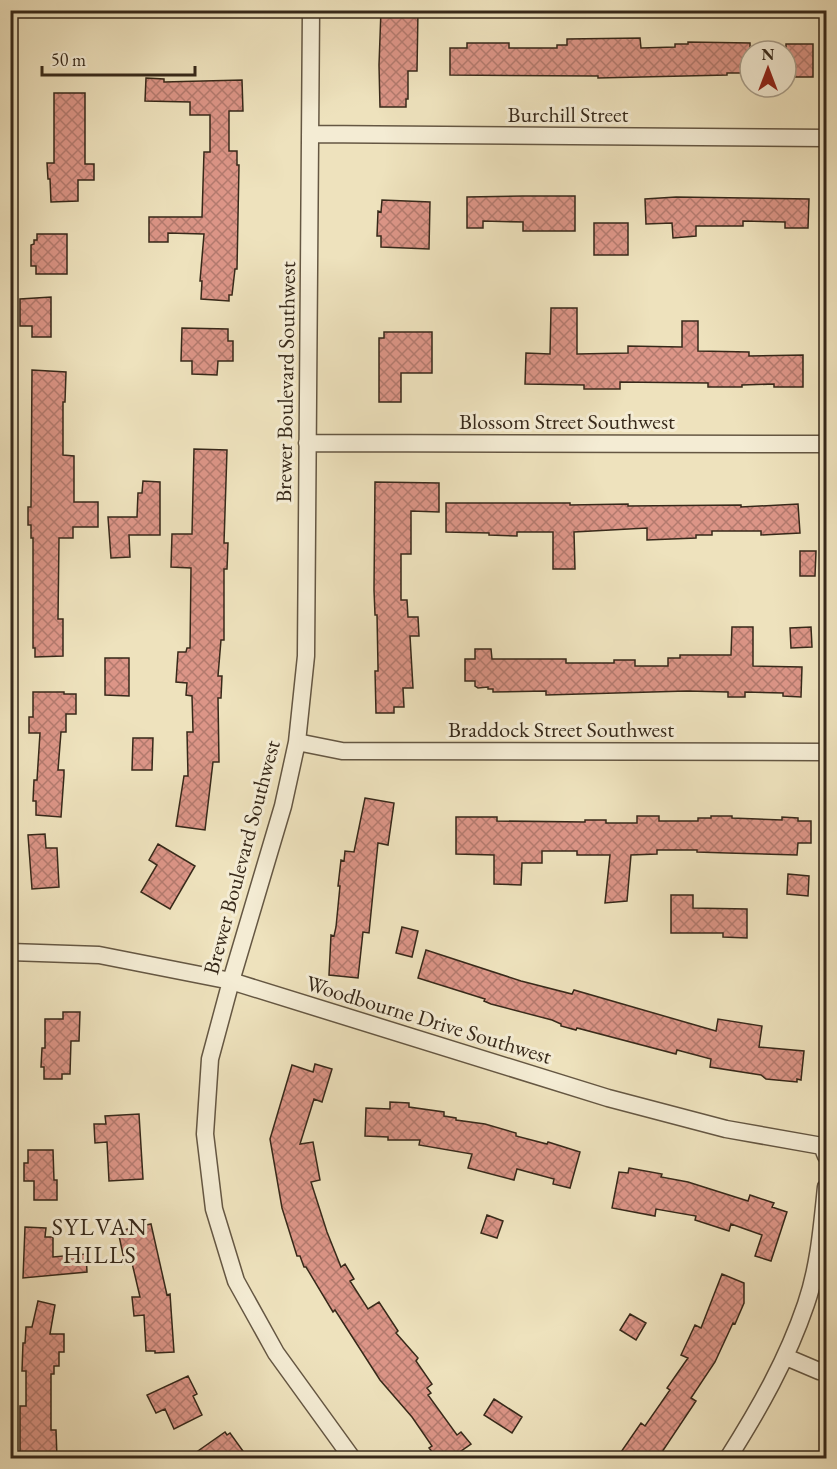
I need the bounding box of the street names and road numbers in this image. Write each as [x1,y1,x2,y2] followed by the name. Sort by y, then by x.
[508,100,629,129] street label: Burchill Street
[269,261,302,503] street label: Brewer Boulevard Southwest
[459,407,675,436] street label: Blossom Street Southwest
[448,715,674,744] street label: Braddock Street Southwest
[196,737,287,977] street label: Brewer Boulevard Southwest
[302,968,555,1071] street label: Woodbourne Drive Southwest

